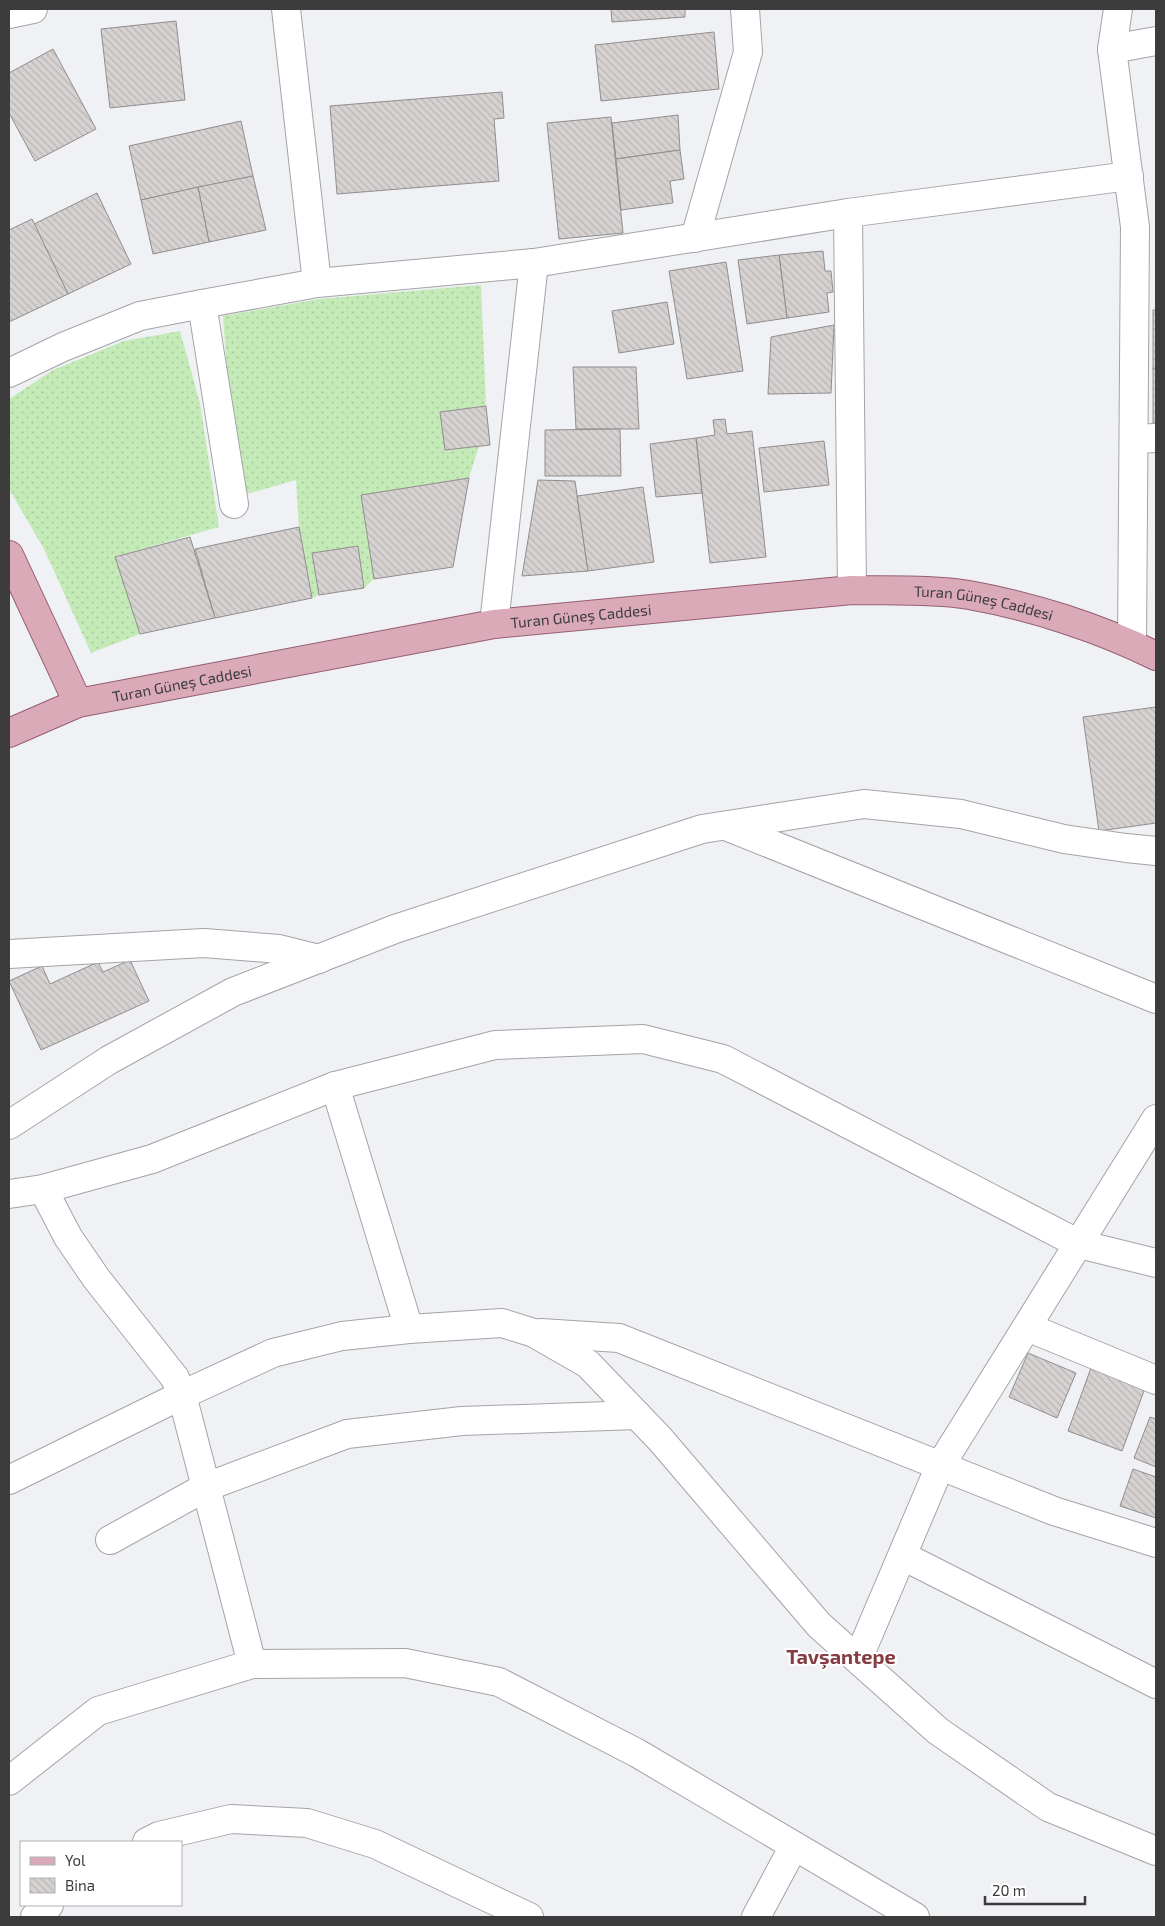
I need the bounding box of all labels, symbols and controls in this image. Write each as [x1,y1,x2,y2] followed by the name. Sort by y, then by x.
[914,582,1055,624] street label: Turan Güneş Caddesi
[510,600,652,631] street label: Turan Güneş Caddesi
[111,661,253,705] street label: Turan Güneş Caddesi
[786,1644,896,1669] district label: Tavşantepe
[20,1841,182,1906] legend
[65,1851,86,1869] text: Yol
[985,1874,1085,1906] scale bar
[65,1876,95,1894] text: Bina
[992,1881,1026,1899] text: 20 m

